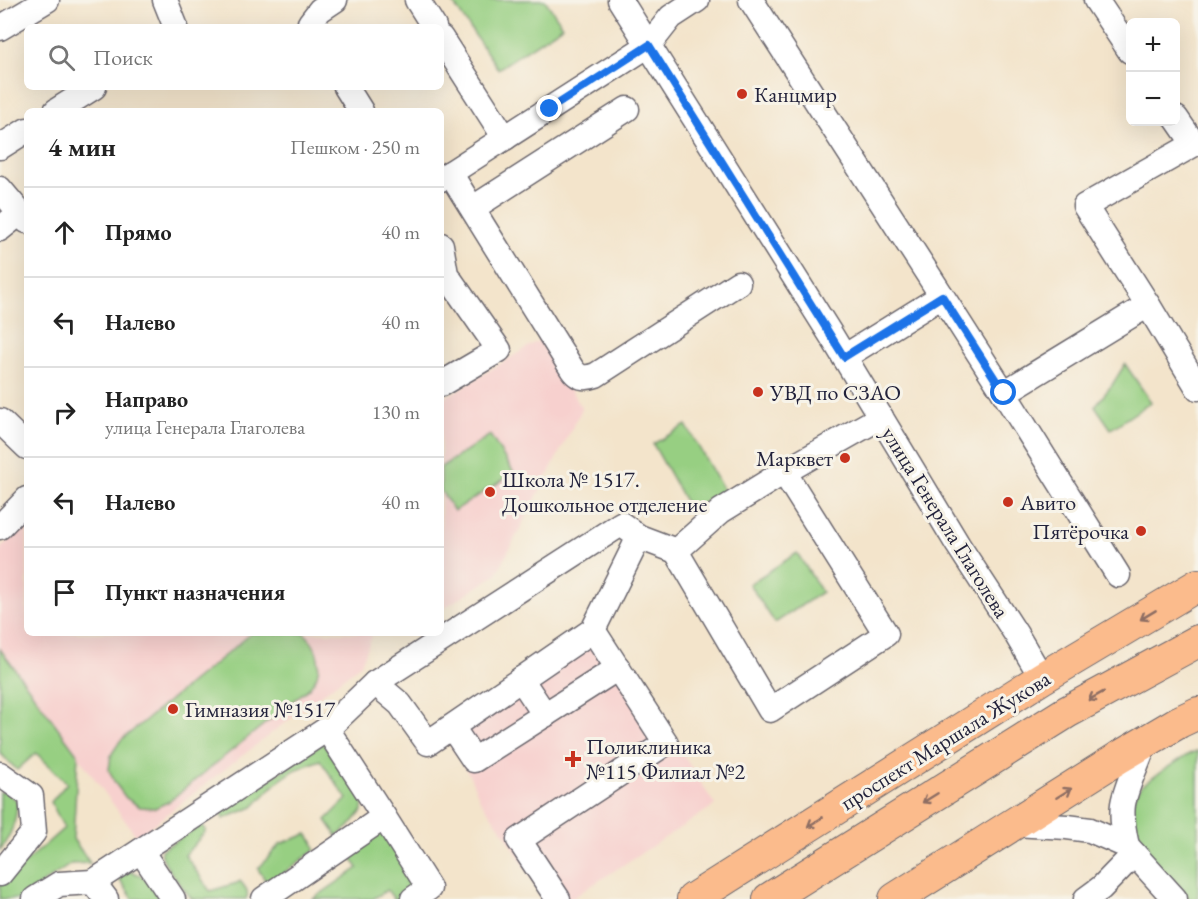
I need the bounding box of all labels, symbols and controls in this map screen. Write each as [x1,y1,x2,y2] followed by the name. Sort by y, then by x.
[1126,18,1180,126] map controls
[1126,18,1180,72] button: +
[24,24,444,90] search box
[45,41,78,74] icon: search
[93,43,153,72] text: Поиск
[1126,72,1180,126] button: −
[754,80,837,109] place label: Канцмир
[735,87,749,101] marker: Канцмир
[536,95,562,121] route end
[48,130,116,164] text: 4 мин
[290,134,420,160] text: Пешком · 250 m
[48,216,81,249] icon: ahead
[105,218,172,247] text: Прямо
[381,219,420,245] text: 40 m
[48,306,81,339] icon: left
[105,308,175,337] text: Налево
[381,309,420,335] text: 40 m
[769,378,901,407] place label: УВД по СЗАО
[990,379,1016,405] route start
[105,385,188,414] text: Направо
[751,385,765,399] marker: УВД по СЗАО
[48,396,81,429] icon: right
[372,399,420,425] text: 130 m
[105,414,305,440] text: улица Генерала Глаголева
[875,421,1016,624] street label: улица Генерала Глаголева
[756,444,833,473] place label: Марквет
[838,451,852,465] marker: Марквет
[502,465,708,519] place label: Школа № 1517. Дошкольное отделение
[483,485,497,499] marker: Школа № 1517. Дошкольное отделение
[48,486,81,519] icon: left
[105,488,175,517] text: Налево
[1019,488,1076,517] place label: Авито
[381,489,420,515] text: 40 m
[1001,495,1015,509] marker: Авито
[1032,517,1129,546] place label: Пятёрочка
[1134,524,1148,538] marker: Пятёрочка
[48,576,81,609] icon: arrive
[105,578,285,607] text: Пункт назначения
[1140,609,1157,621] one-way arrow
[835,664,1056,817] street label: проспект Маршала Жукова
[1088,690,1105,702] one-way arrow
[185,695,336,724] place label: Гимназия №1517
[166,702,180,716] marker: Гимназия №1517
[586,732,746,786] place label: Поликлиника №115 Филиал №2
[564,750,582,768] marker: Поликлиника №115 Филиал №2
[1055,786,1072,798] one-way arrow
[922,793,939,805] one-way arrow
[807,817,824,829] one-way arrow

